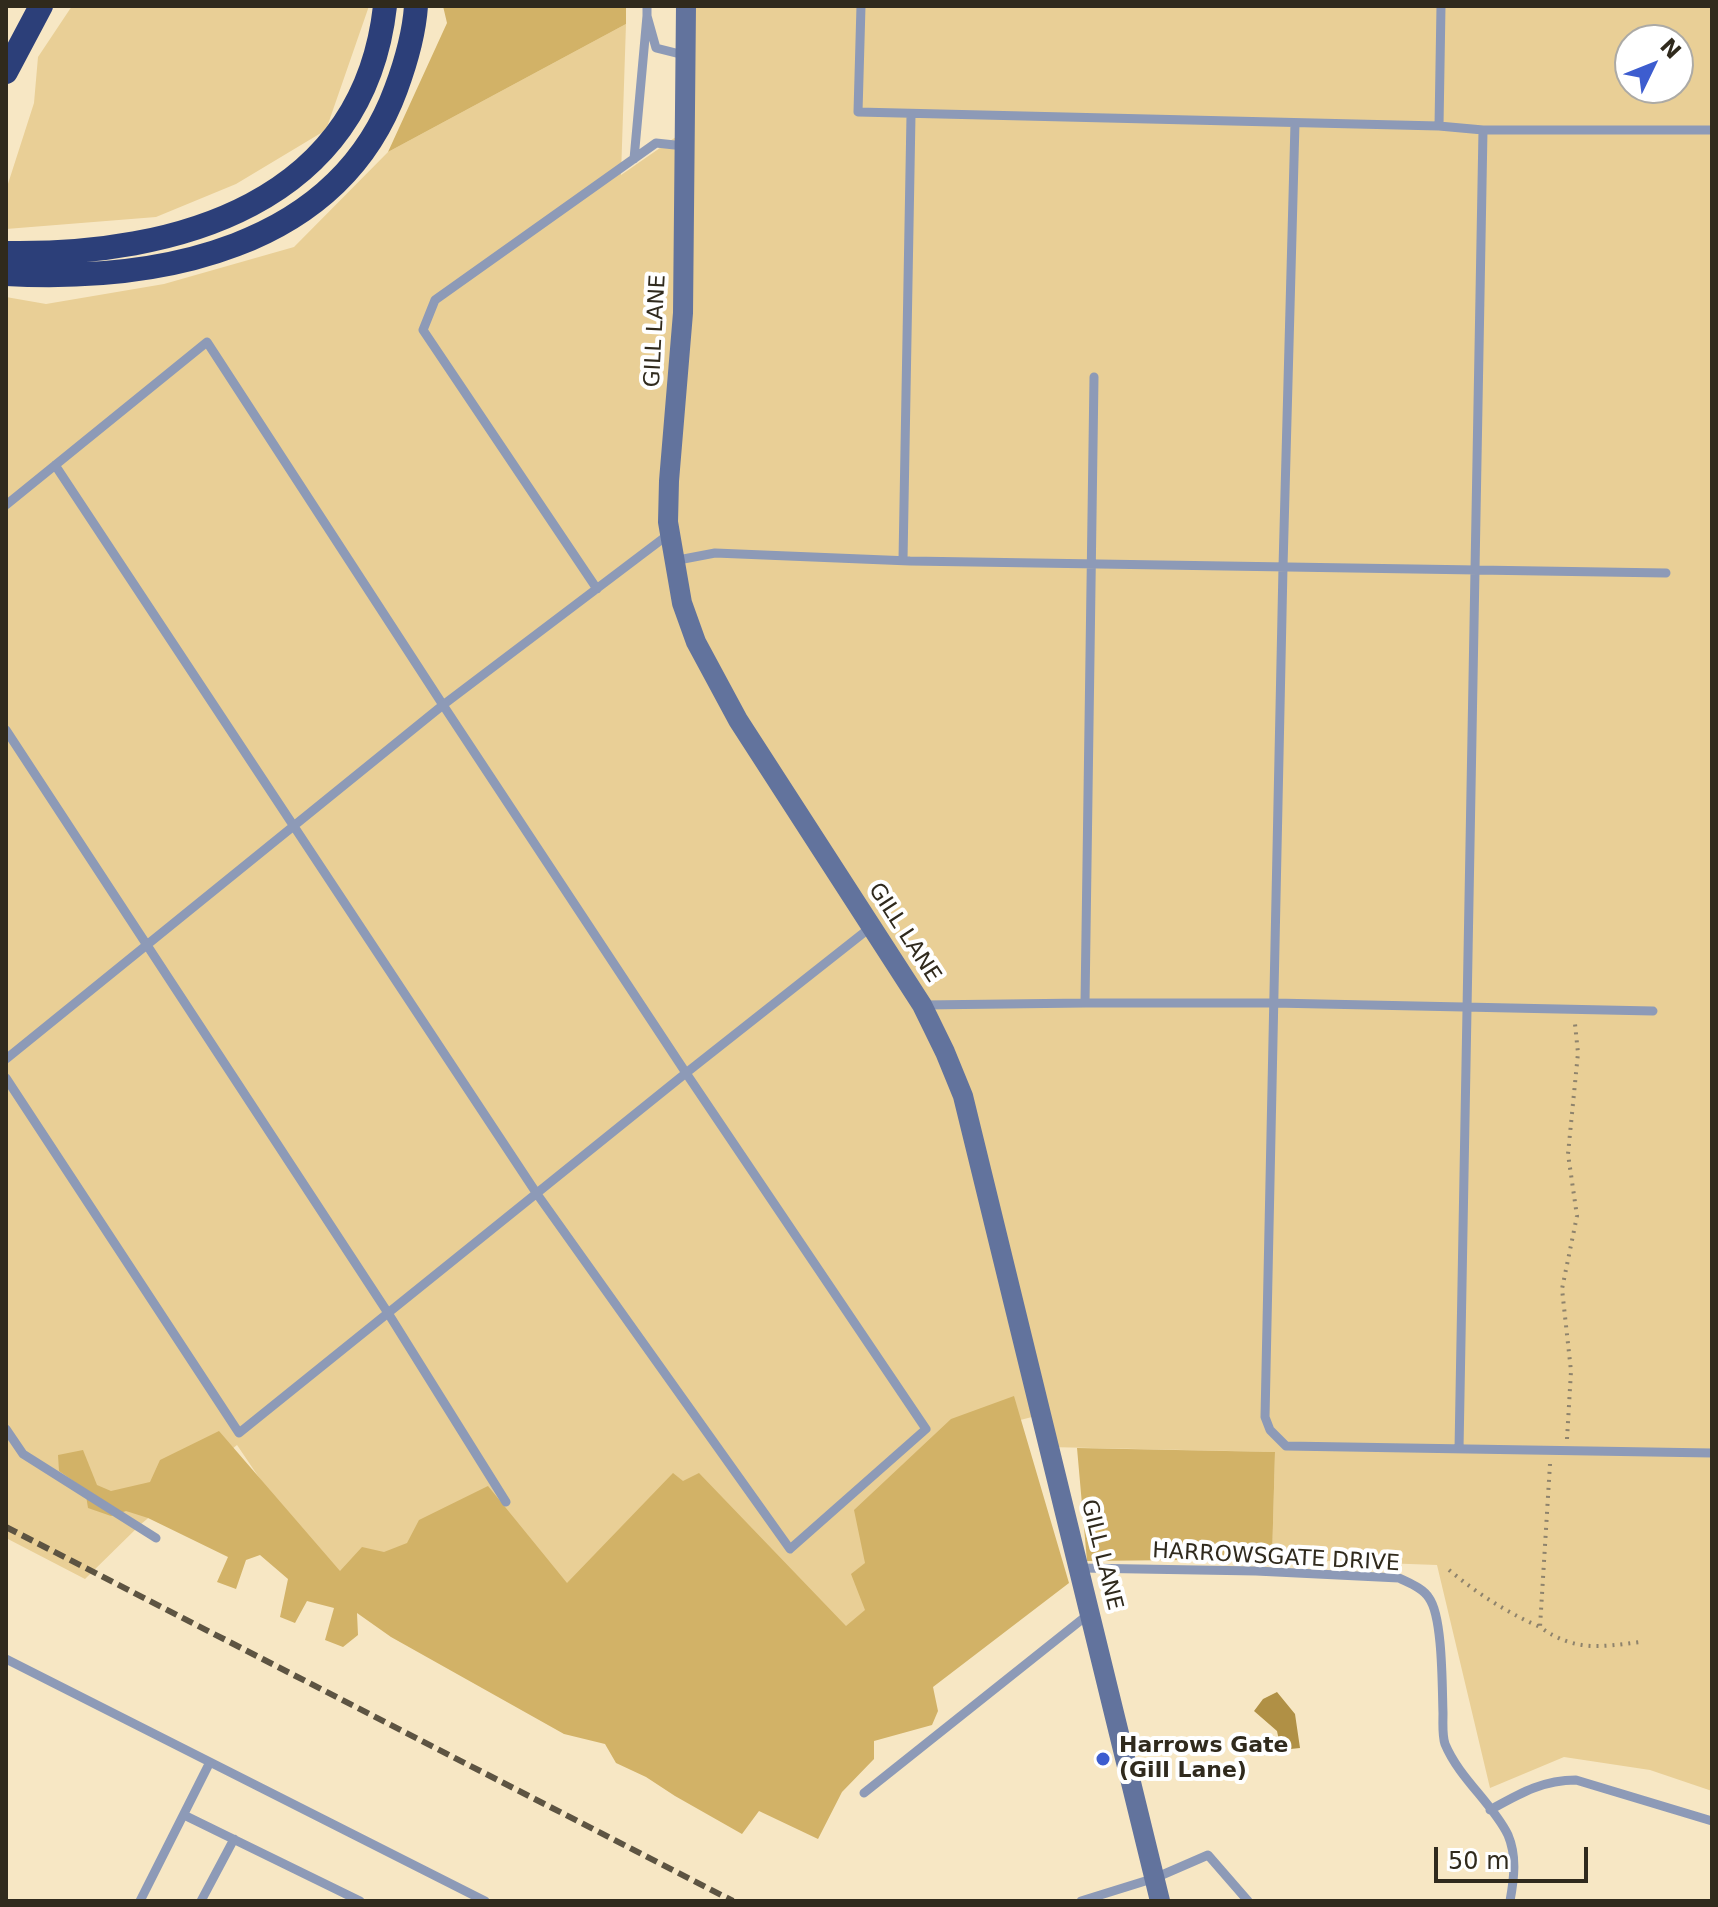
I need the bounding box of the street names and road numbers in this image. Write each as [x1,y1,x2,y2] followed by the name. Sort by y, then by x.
[640,274,672,388] street label: GILL LANE
[862,878,946,988] street label: GILL LANE
[1074,1497,1128,1613] street label: GILL LANE
[1152,1538,1400,1578] street label: HARROWSGATE DRIVE

